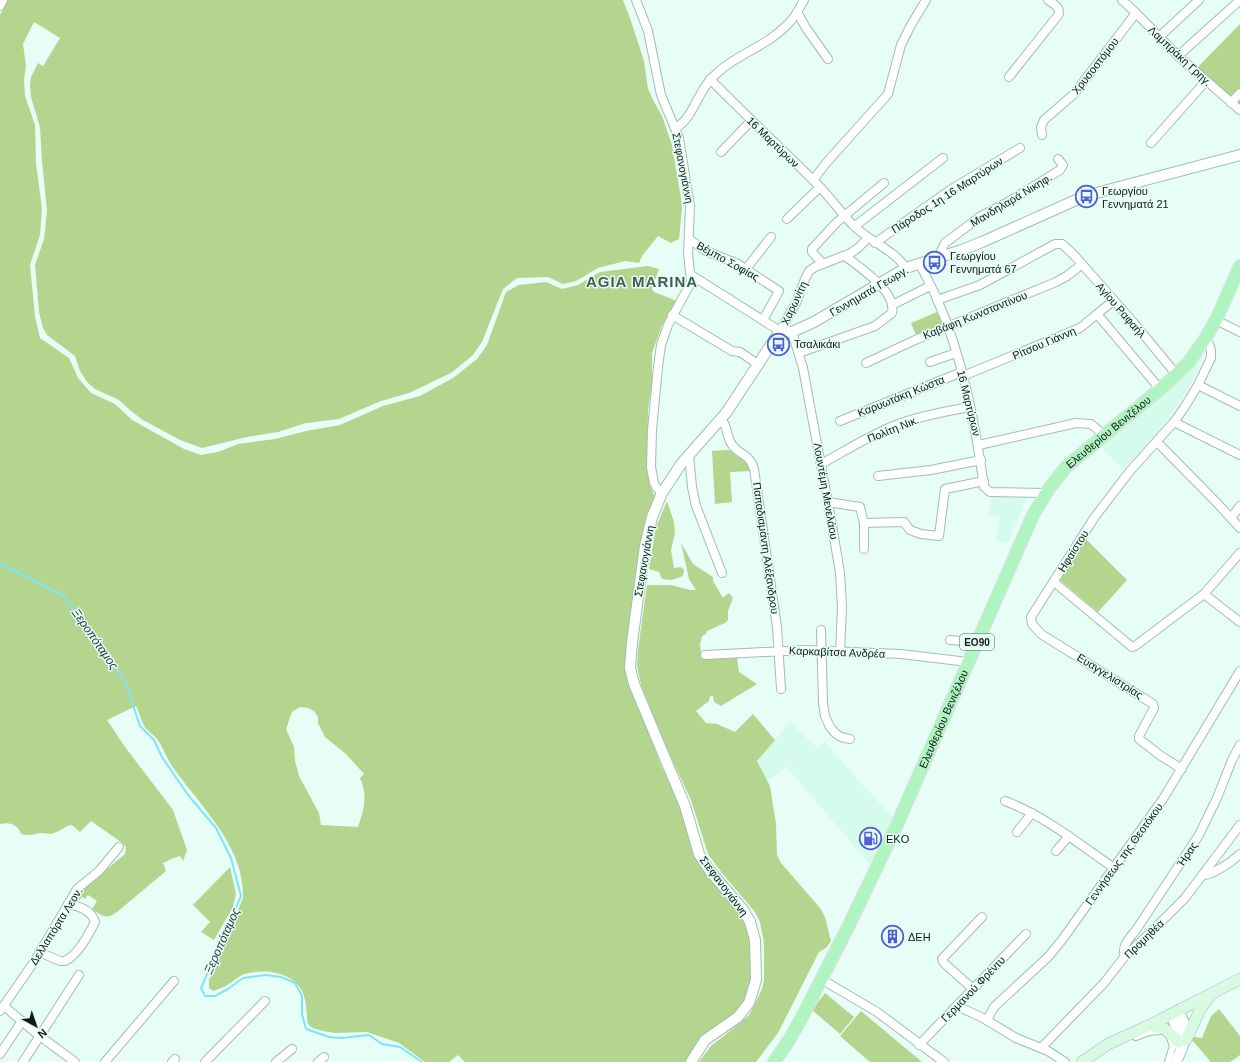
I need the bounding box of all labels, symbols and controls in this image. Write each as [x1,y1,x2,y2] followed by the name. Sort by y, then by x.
[1146,24,1214,88] street label: Λαμπράκη Γρηγ.
[1069,35,1121,97] street label: Χρυσοστόμου
[745,114,802,170] street label: 16 Μαρτύρων
[670,131,696,205] street label: Στεφανογιάννη
[889,154,1005,235] street label: Πάροδος 1η 16 Μαρτύρων
[968,171,1054,229] street label: Μανδηλαρά Νικηφ.
[1074,184,1100,210] bus stop icon: Γεωργίου Γεννηματά 21
[1102,185,1169,210] place label: Γεωργίου Γεννηματά 21
[695,239,761,283] street label: Βέμπο Σοφίας
[921,249,947,275] bus stop icon: Γεωργίου Γεννηματά 67
[950,250,1017,275] place label: Γεωργίου Γεννηματά 67
[828,264,910,318] street label: Γεννηματά Γεωργ.
[586,273,698,290] district label: AGIA MARINA
[779,279,809,327] street label: Χαρωνίτη
[1094,280,1149,340] street label: Αγίου Ραφαήλ
[921,289,1029,341] street label: Καβάφη Κωνσταντίνου
[1011,324,1077,362] street label: Ρίτσου Γιάννη
[766,331,792,357] bus stop icon: Τσαλικάκι
[794,338,841,350] place label: Τσαλικάκι
[955,369,983,438] street label: 16 Μαρτύρων
[856,373,947,419] street label: Καρυωτάκη Κώστα
[1064,394,1153,471] street label: Ελευθερίου Βενιζέλου
[866,413,920,445] street label: Πολίτη Νικ.
[812,442,840,540] street label: Λουντέμη Μενελάου
[751,481,781,615] street label: Παπαδιαμάντη Αλέξανδρου
[632,524,656,598] street label: Στεφανογιάννη
[1055,528,1091,574] street label: Ηφαίστου
[68,605,121,672] water label: Ξεροπόταμος
[960,634,994,650] road number: ΕΟ90
[789,644,886,660] street label: Καρκαβίτσα Ανδρέα
[1075,651,1145,701] street label: Ευαγγελιστρίας
[917,668,970,770] street label: Ελευθερίου Βενιζέλου
[1083,801,1165,907] street label: Γεννήσεως της Θεοτόκου
[857,826,883,852] fuel station icon: EKO
[886,833,910,845] place label: EKO
[1174,839,1200,869] street label: Ήρας
[698,854,750,918] street label: Στεφανογιάννη
[27,885,85,967] street label: Δελλαπόρτα Λεον.
[201,906,243,977] water label: Ξεροπόταμος
[1122,917,1167,961] street label: Προμηθέα
[880,924,906,950] building icon: ΔΕΗ
[908,931,931,943] place label: ΔΕΗ
[939,954,1007,1024] street label: Γερμανού Φρέντυ
[16,1006,56,1046] north arrow
[35,1027,49,1041] text: N

